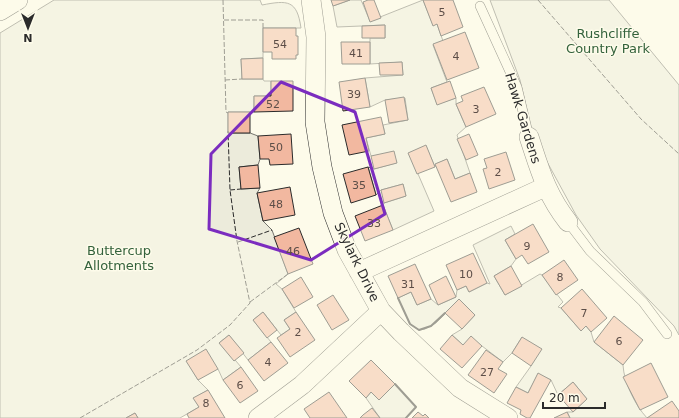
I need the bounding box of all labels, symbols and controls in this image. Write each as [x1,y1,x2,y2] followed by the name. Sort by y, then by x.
[439,6,446,19] house number: 5
[8,8,48,48] north arrow
[566,26,650,56] park label: Rushcliffe Country Park
[23,31,33,44] text: N
[273,38,287,51] house number: 54
[349,47,363,60] house number: 41
[453,50,460,63] house number: 4
[502,71,544,166] street label: Hawk Gardens
[347,88,361,101] house number: 39
[266,98,280,111] house number: 52
[473,103,480,116] house number: 3
[269,141,283,154] house number: 50
[495,166,502,179] house number: 2
[352,179,366,192] house number: 35
[269,198,283,211] house number: 48
[367,217,381,230] house number: 33
[331,220,383,304] street label: Skylark Drive
[524,240,531,253] house number: 9
[84,243,154,273] park label: Buttercup Allotments
[286,245,300,258] house number: 46
[459,268,473,281] house number: 10
[557,271,564,284] house number: 8
[401,278,415,291] house number: 31
[581,307,588,320] house number: 7
[295,326,302,339] house number: 2
[616,335,623,348] house number: 6
[265,356,272,369] house number: 4
[480,366,494,379] house number: 27
[237,379,244,392] house number: 6
[543,384,605,410] scale bar
[549,391,580,405] text: 20 m
[203,397,210,410] house number: 8

